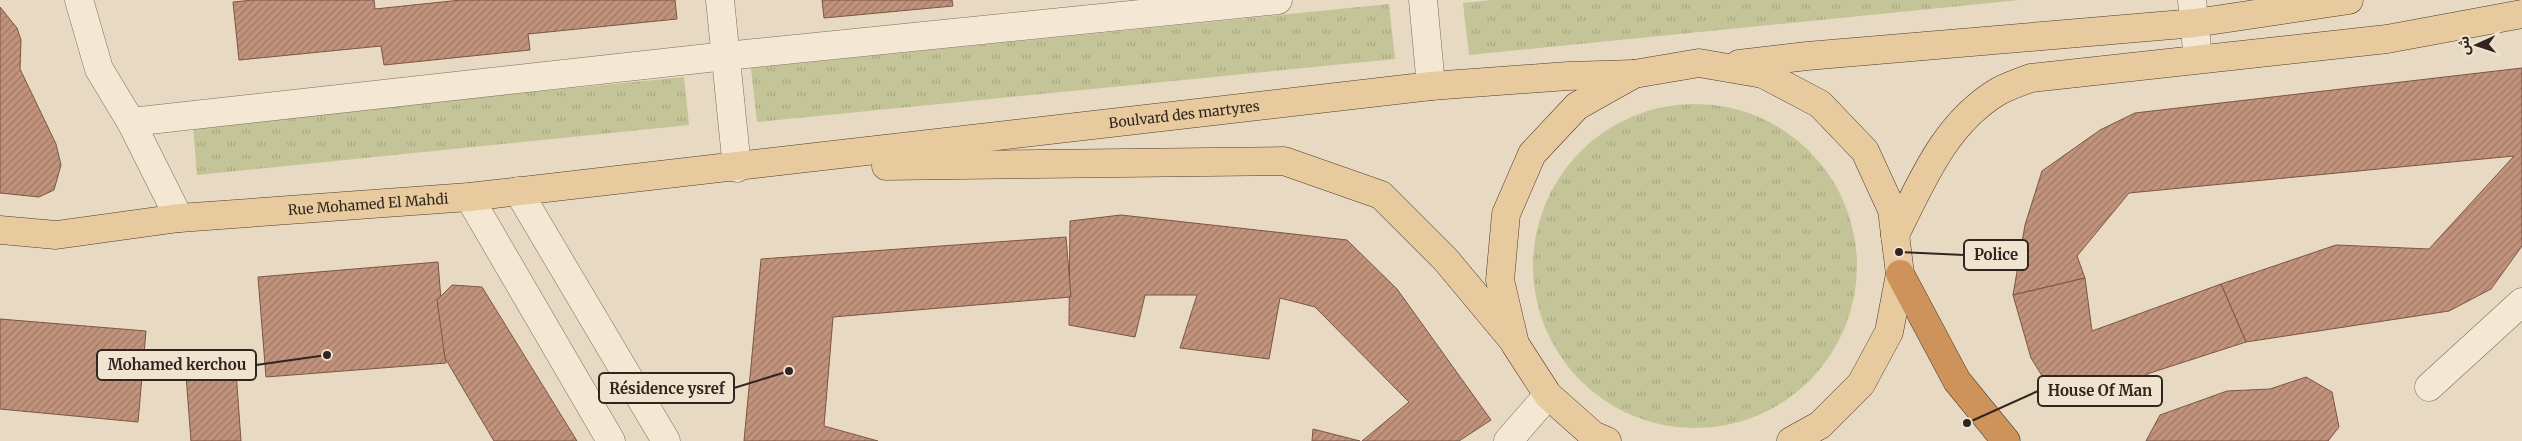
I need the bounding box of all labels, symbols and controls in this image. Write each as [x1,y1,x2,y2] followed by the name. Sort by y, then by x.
[2452,20,2502,70] north arrow
[2455,36,2474,56] text: ش
[1108,97,1261,132] street label: Boulvard des martyres
[287,189,450,219] street label: Rue Mohamed El Mahdi
[1964,240,2028,270] callout: Police
[1974,245,2018,264] text: Police
[97,350,256,380] callout: Mohamed kerchou
[108,355,247,374] text: Mohamed kerchou
[599,373,734,403] callout: Résidence ysref
[2038,376,2162,406] callout: House Of Man
[609,379,726,398] text: Résidence ysref
[2048,381,2152,400] text: House Of Man

